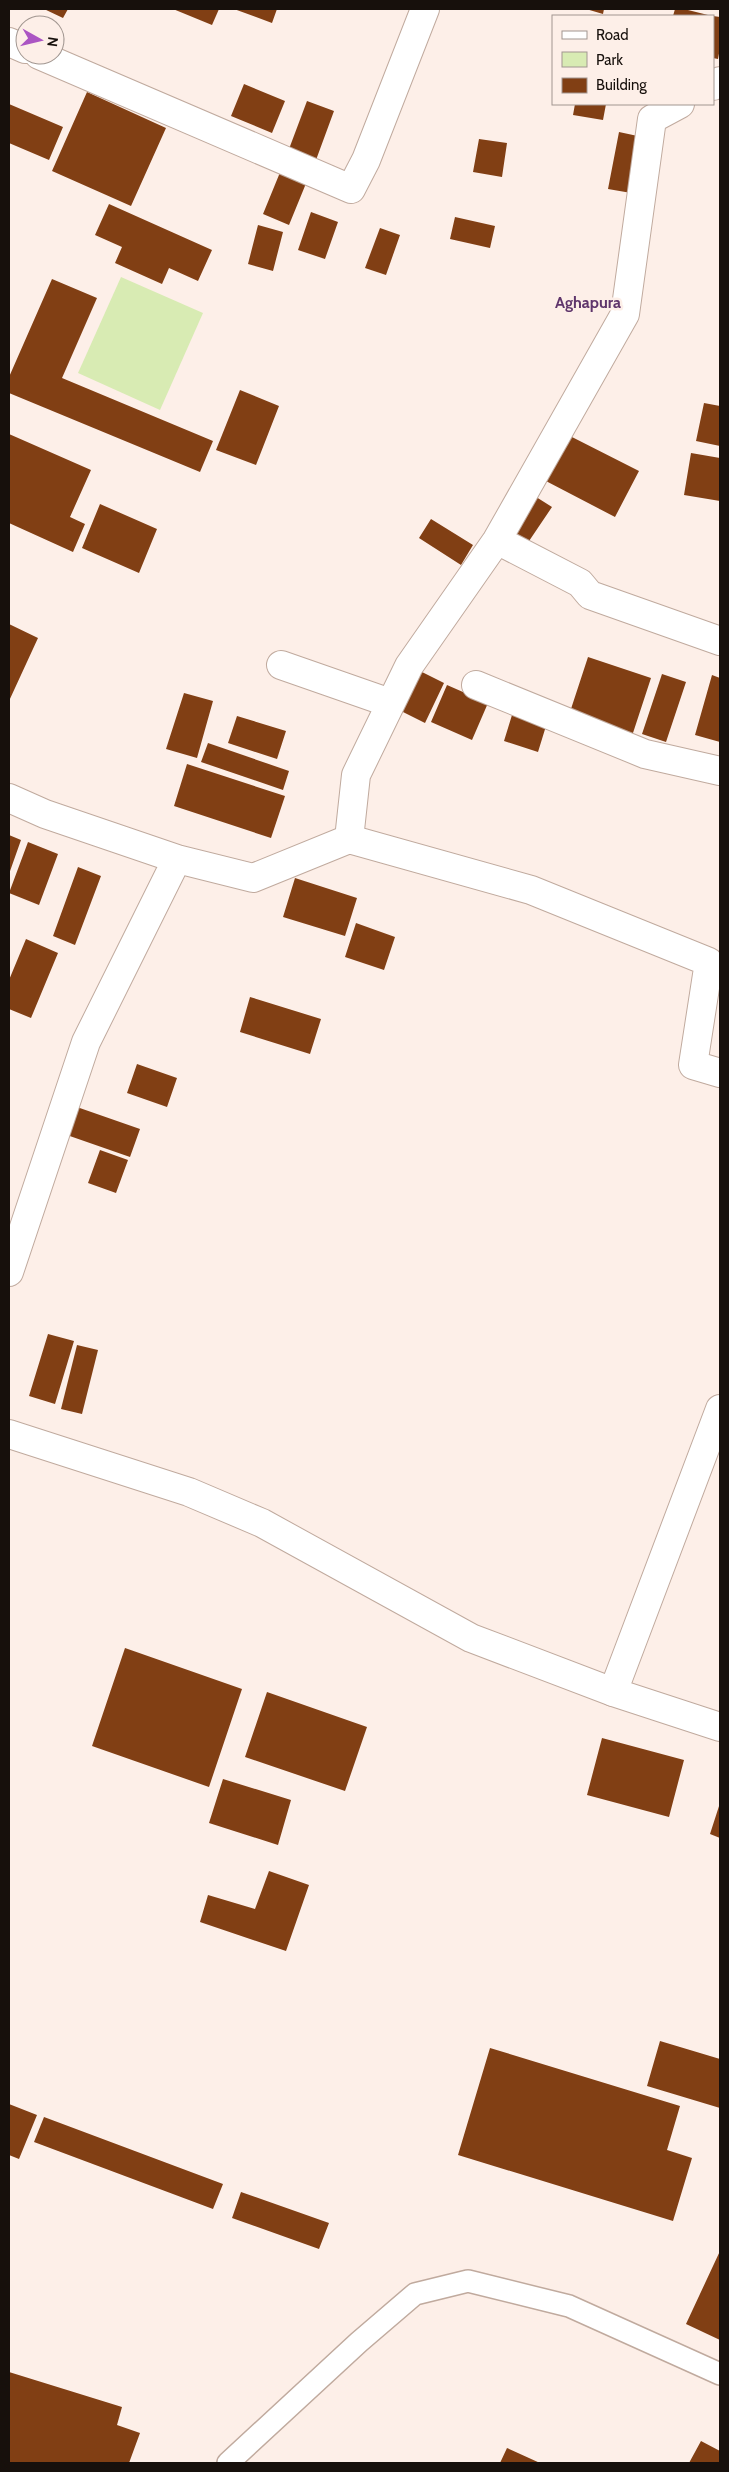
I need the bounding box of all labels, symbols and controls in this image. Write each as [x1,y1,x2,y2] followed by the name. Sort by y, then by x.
[15,15,65,65] north arrow
[552,15,714,105] legend
[596,26,629,44] text: Road
[43,36,62,48] text: N
[596,51,623,69] text: Park
[596,76,647,94] text: Building
[555,293,621,312] district label: Aghapura

